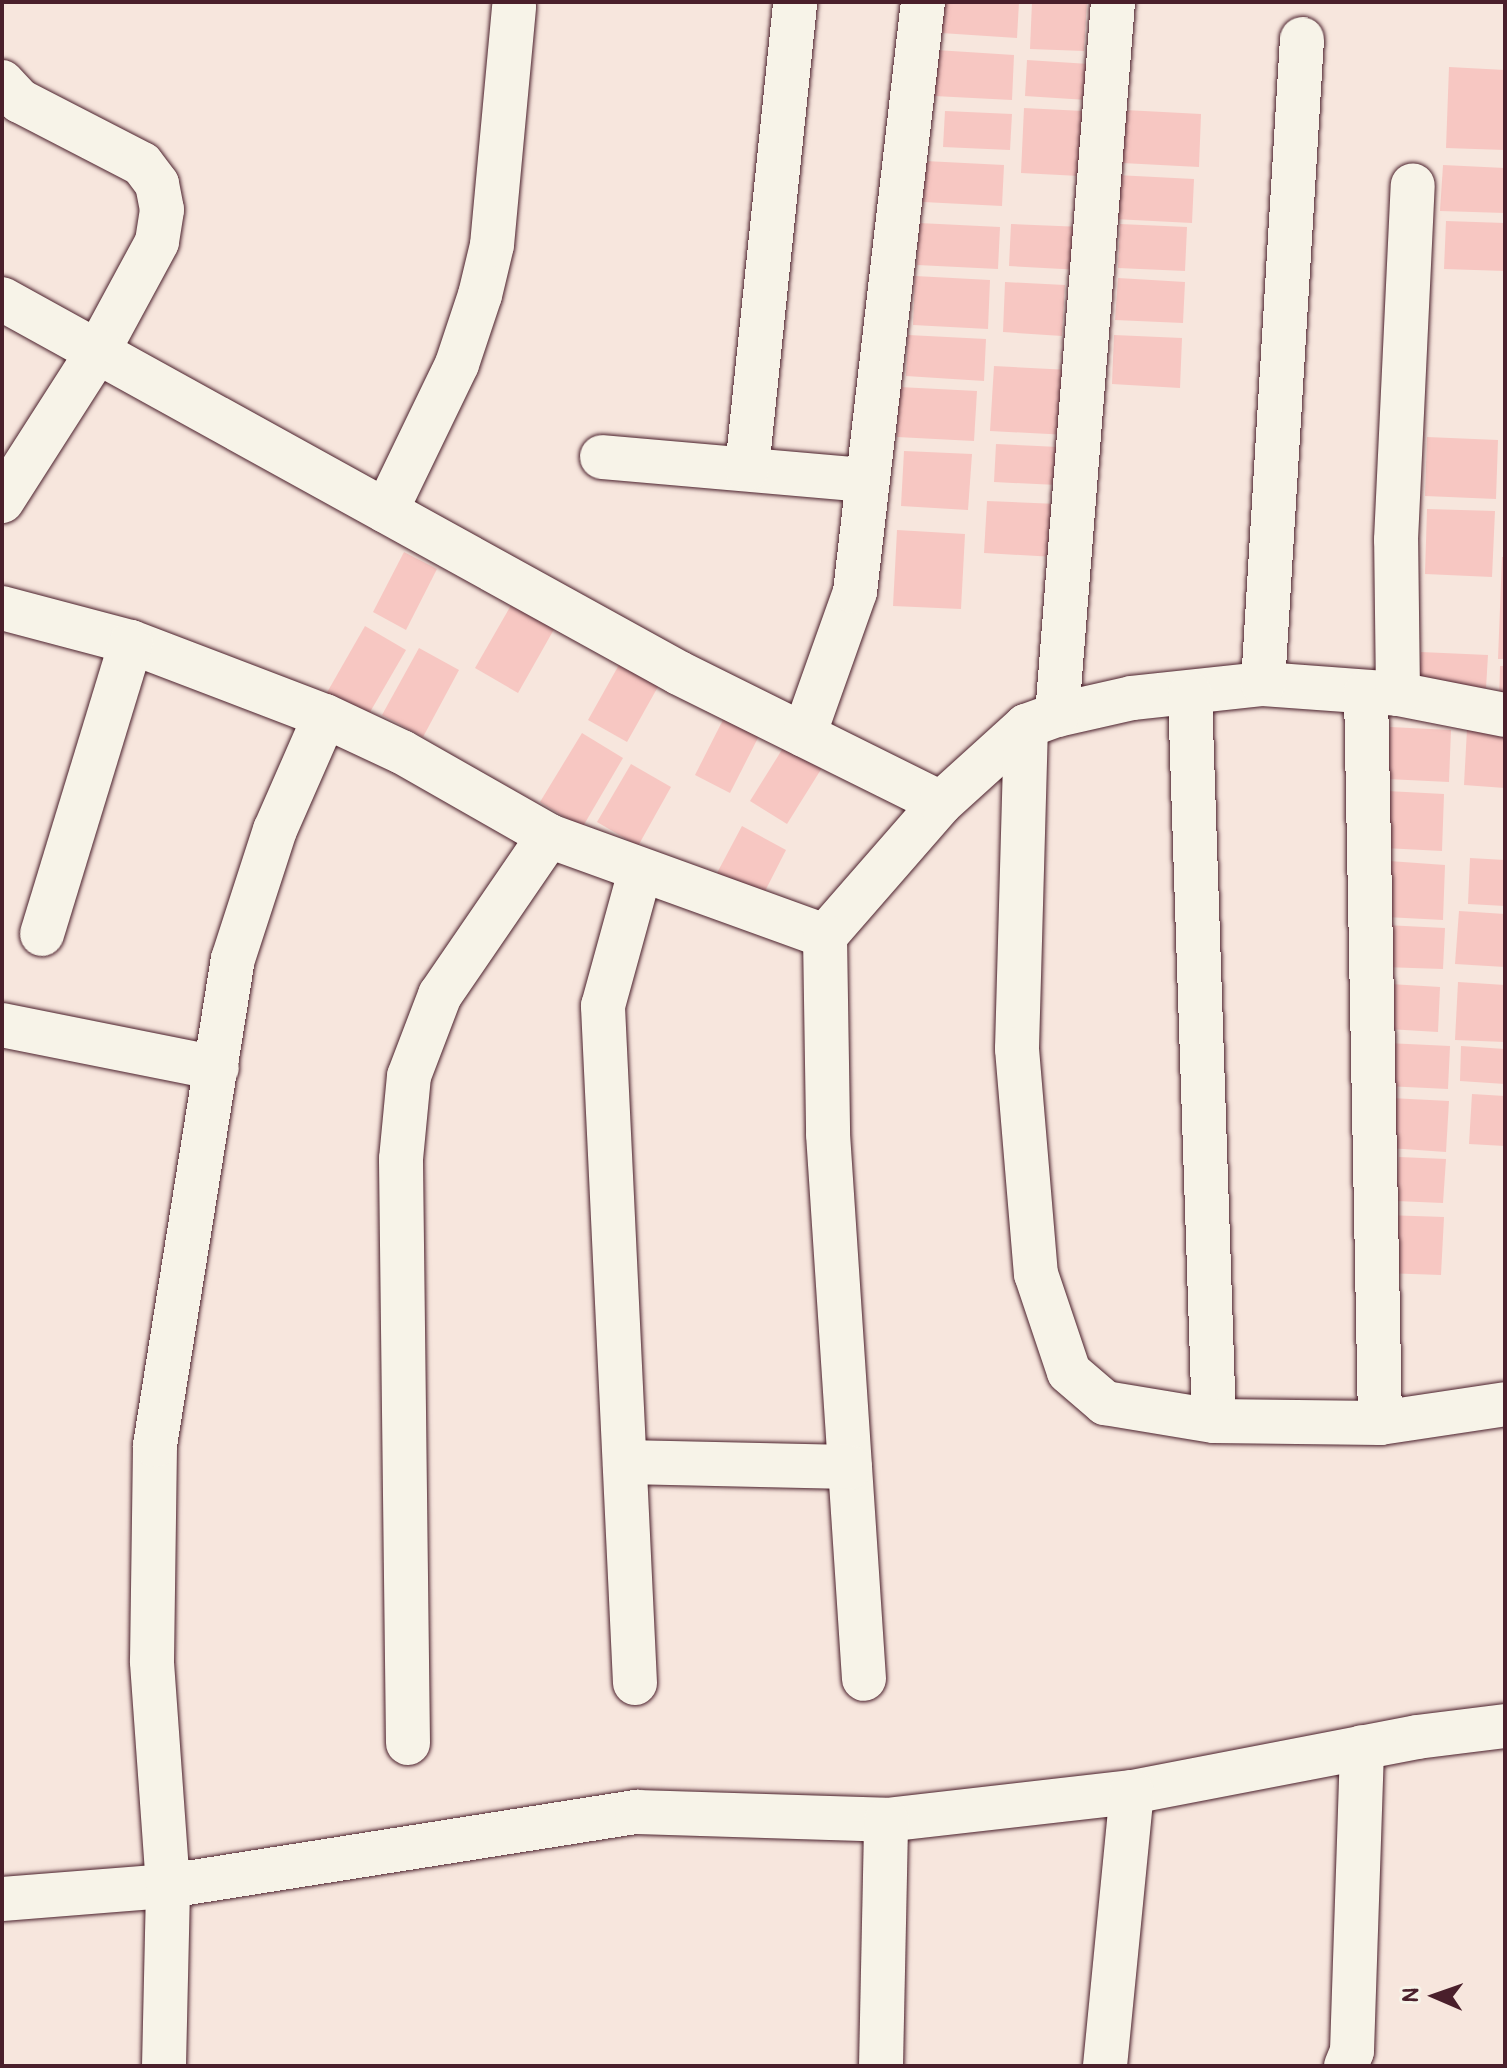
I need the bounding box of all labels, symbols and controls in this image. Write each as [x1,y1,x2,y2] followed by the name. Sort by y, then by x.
[1395,1956,1475,2036] north arrow
[1397,1987,1425,2003] text: N

